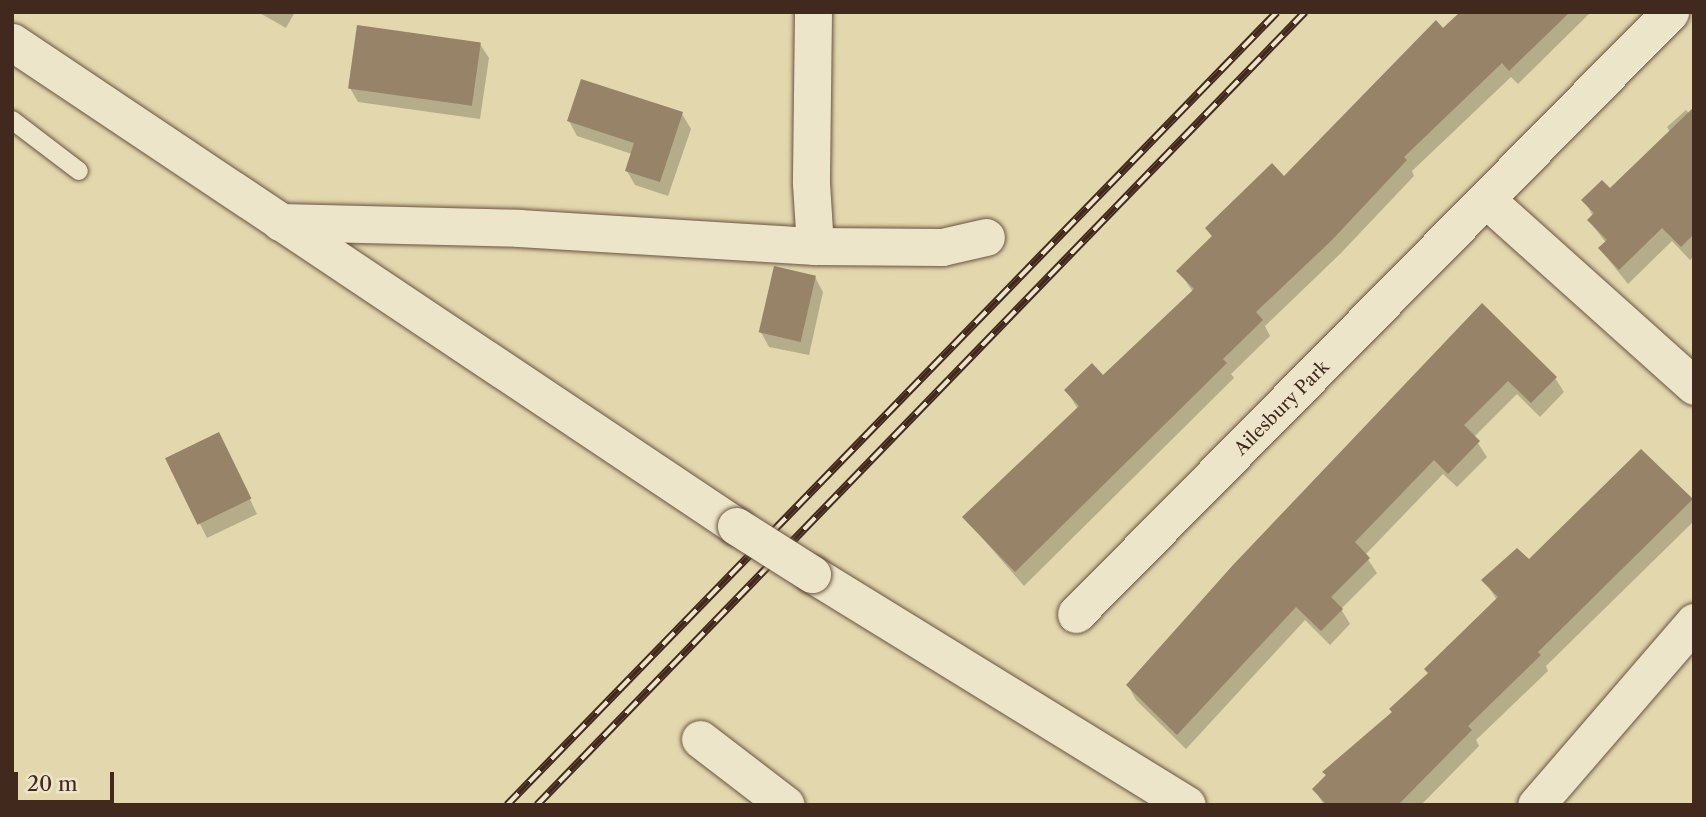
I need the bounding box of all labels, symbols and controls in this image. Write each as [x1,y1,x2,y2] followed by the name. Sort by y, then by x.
[1230,356,1334,460] street label: Ailesbury Park
[18,758,117,802] scale bar
[27,771,78,796] text: 20 m

